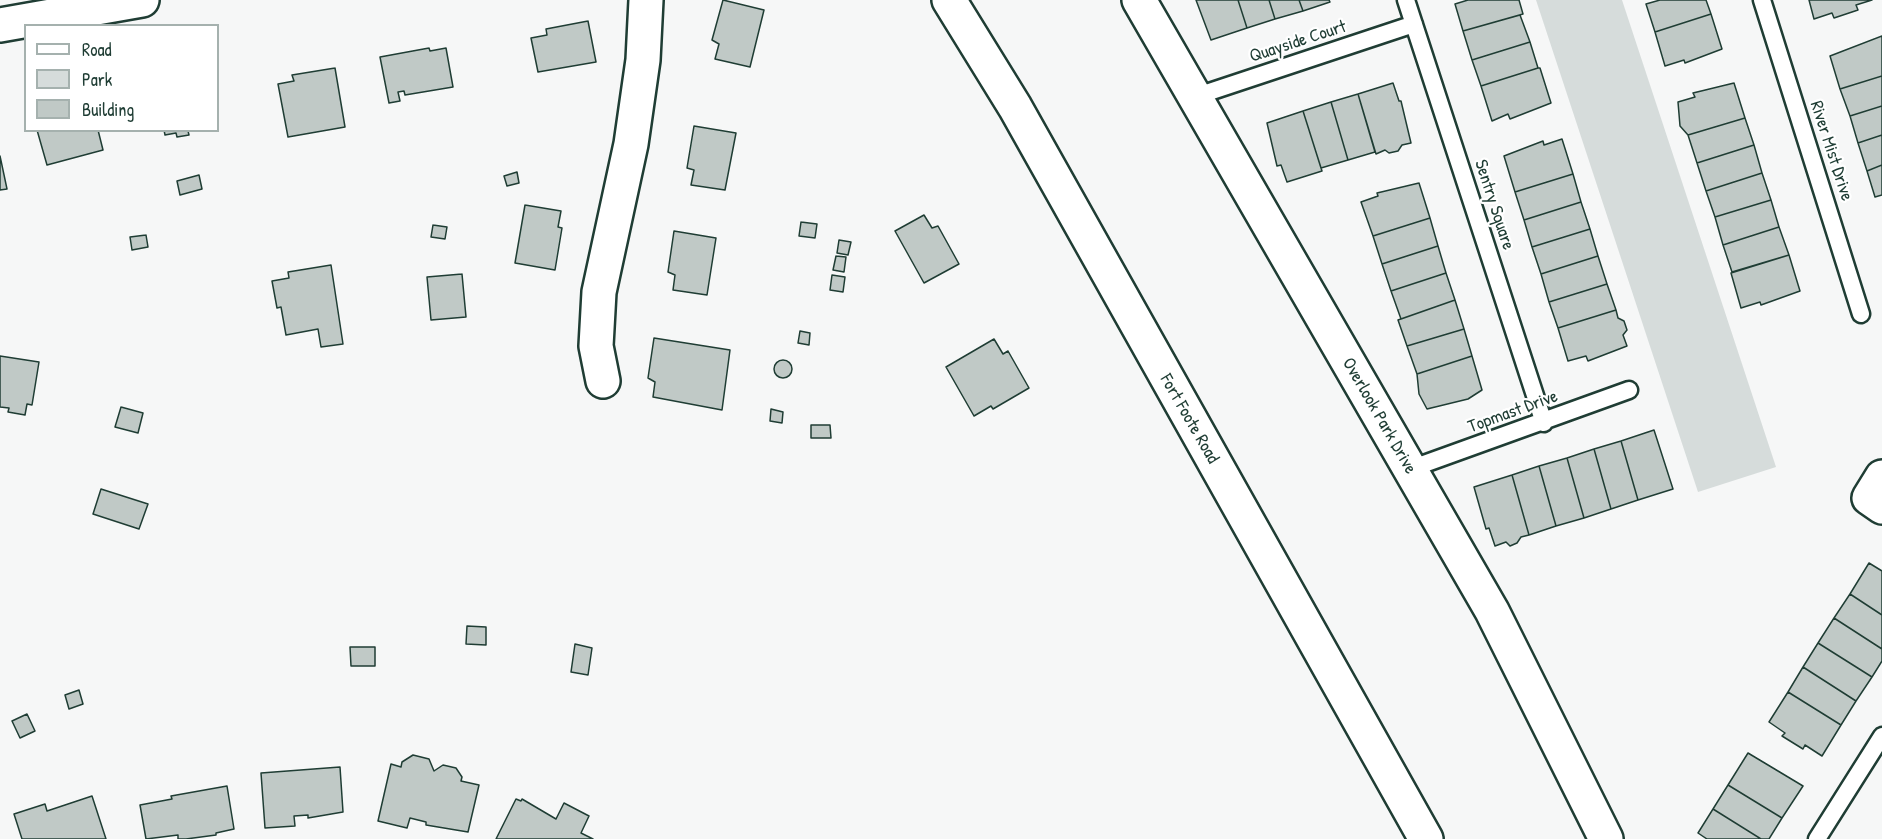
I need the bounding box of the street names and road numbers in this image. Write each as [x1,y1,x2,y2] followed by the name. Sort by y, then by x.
[1247,16,1349,68] street label: Quayside Court
[1805,98,1857,204] street label: River Mist Drive
[1469,157,1519,253] street label: Sentry Square
[1337,354,1421,478] street label: Overlook Park Drive
[1155,371,1223,467] street label: Fort Foote Road
[1465,386,1561,438] street label: Topmast Drive

